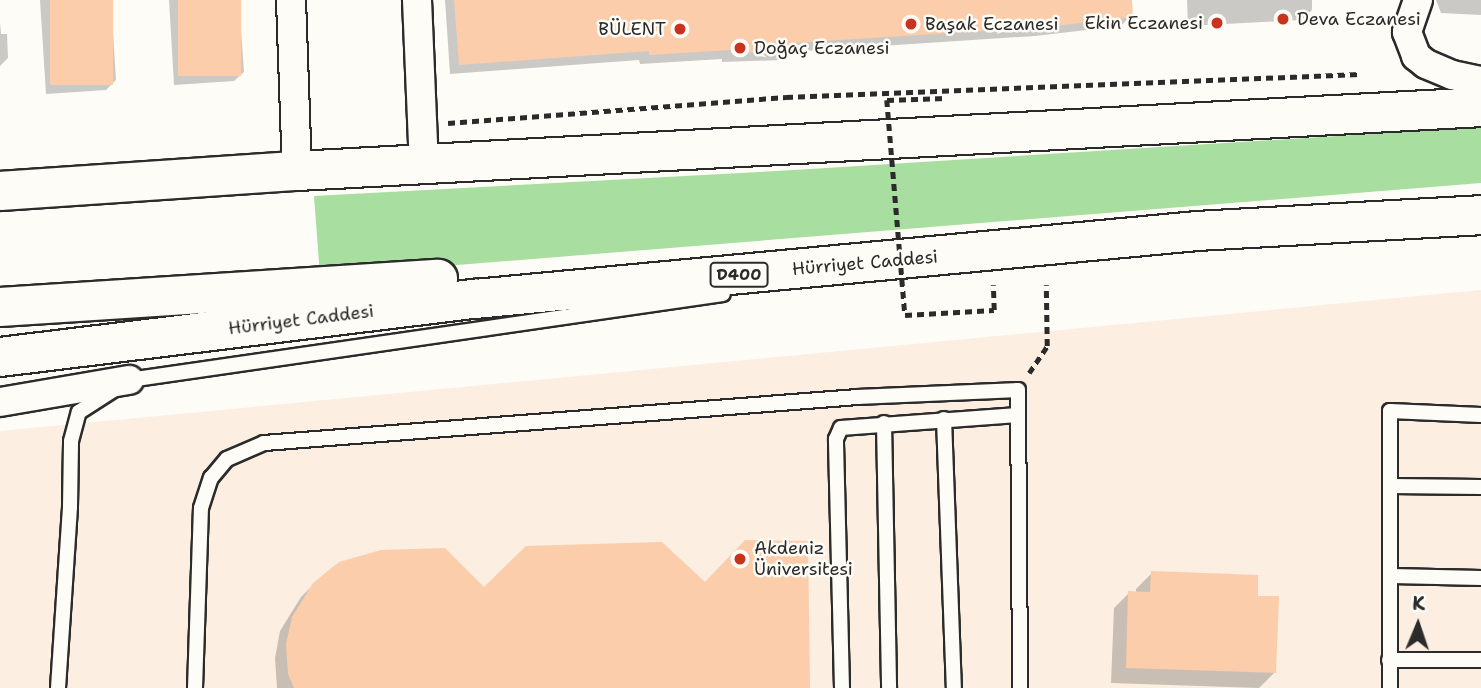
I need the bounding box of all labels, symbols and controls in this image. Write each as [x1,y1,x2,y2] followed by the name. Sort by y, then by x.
[1297,8,1421,30] place label: Deva Eczanesi
[1275,11,1291,27] marker: Deva Eczanesi
[1084,12,1203,34] place label: Ekin Eczanesi
[925,13,1059,35] place label: Başak Eczanesi
[1209,15,1225,31] marker: Ekin Eczanesi
[903,16,919,32] marker: Başak Eczanesi
[598,18,666,40] place label: BÜLENT
[672,21,688,37] marker: BÜLENT
[754,37,890,59] place label: Doğaç Eczanesi
[732,40,748,56] marker: Doğaç Eczanesi
[791,246,939,280] street label: Hürriyet Caddesi
[709,262,769,288] road number: D400
[227,300,375,340] street label: Hürriyet Caddesi
[754,538,853,580] place label: Akdeniz Üniversitesi
[732,551,748,567] marker: Akdeniz Üniversitesi
[1383,590,1453,660] north arrow
[1412,591,1426,616] text: K

